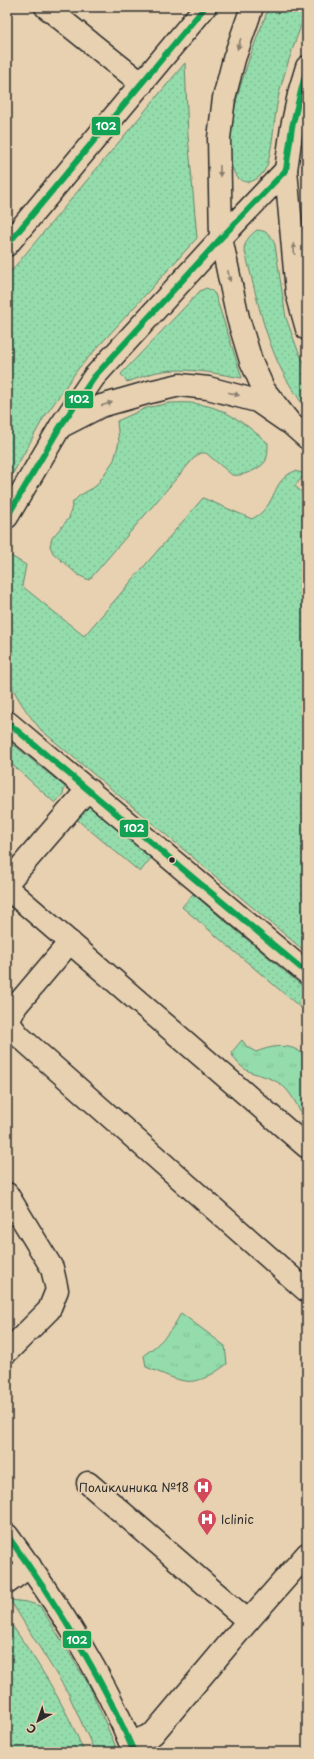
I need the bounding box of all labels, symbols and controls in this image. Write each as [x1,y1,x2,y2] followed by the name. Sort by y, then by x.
[236,38,242,50] one-way arrow
[91,116,121,136] line badge: 102
[96,117,117,134] text: 102
[217,165,223,178] one-way arrow
[290,243,297,255] one-way arrow
[227,270,233,282] one-way arrow
[64,390,94,409] line badge: 102
[69,390,90,407] text: 102
[228,391,240,397] one-way arrow
[101,401,113,407] one-way arrow
[119,819,149,838] line badge: 102
[124,819,145,836] text: 102
[167,855,177,865] unlabelled marker
[192,1476,214,1504] hospital icon: Поликлиника №18
[79,1478,189,1496] place label: Поликлиника №18
[196,1508,218,1536] hospital icon: Iclinic
[221,1510,254,1528] place label: Iclinic
[62,1630,92,1649] line badge: 102
[67,1631,88,1648] text: 102
[18,1701,58,1741] north arrow
[23,1720,40,1738] text: С

